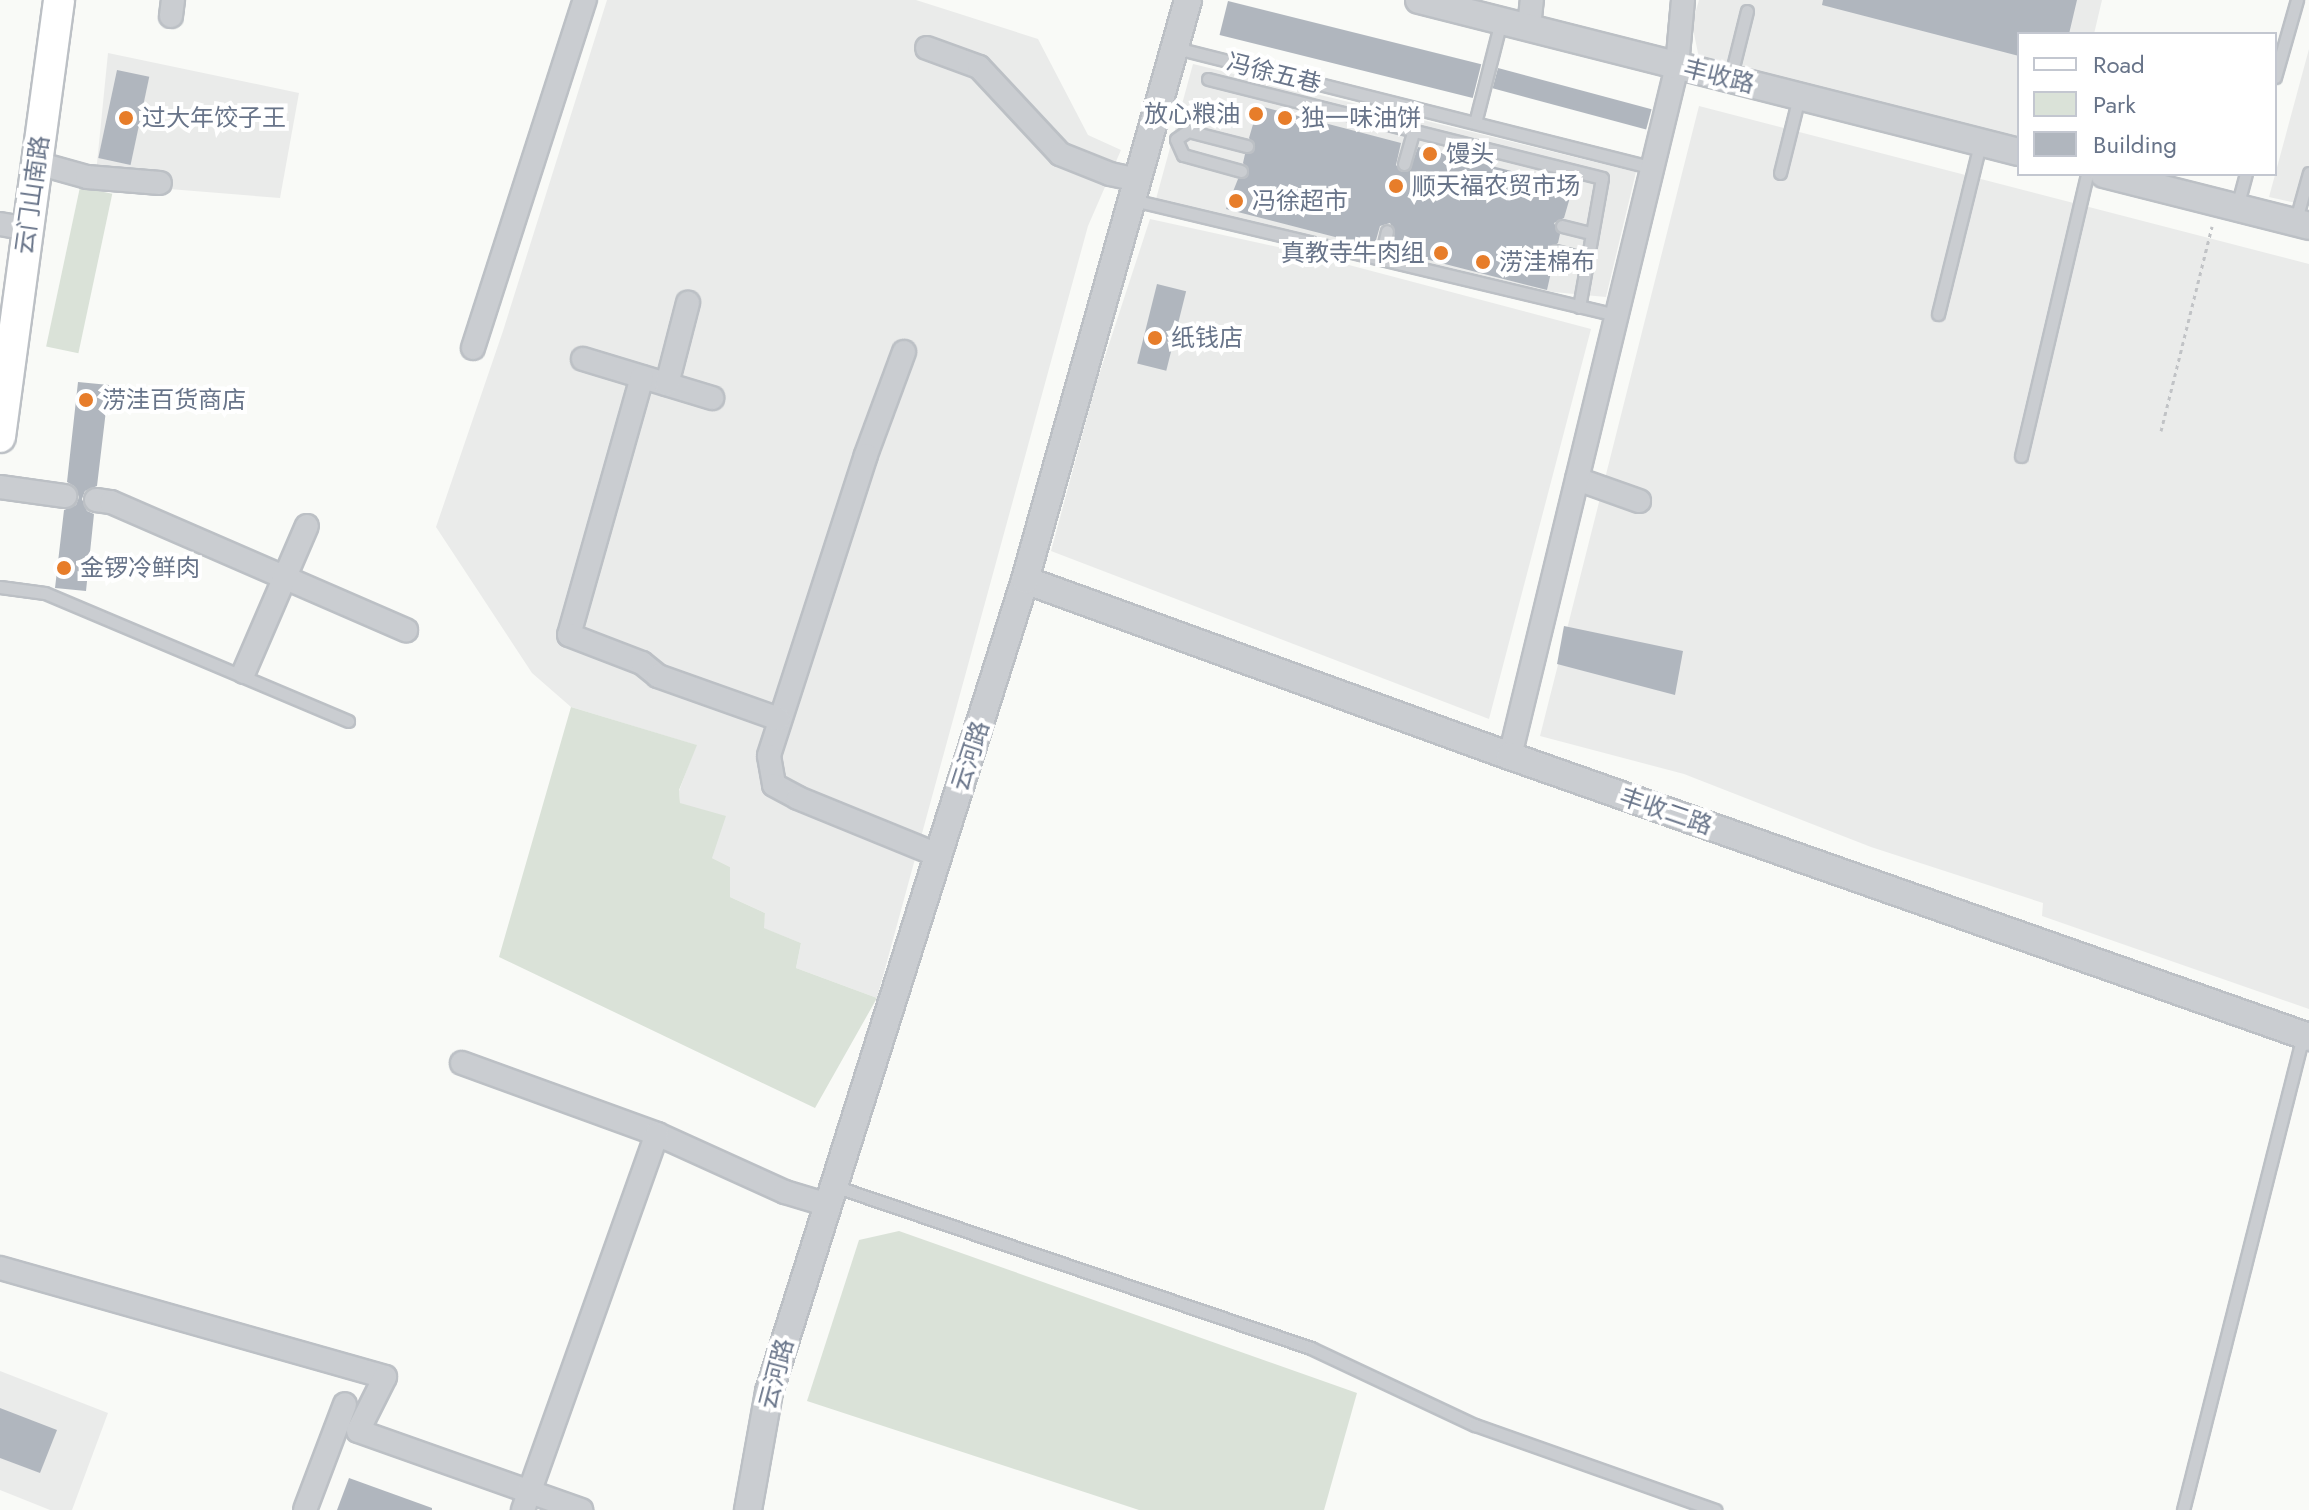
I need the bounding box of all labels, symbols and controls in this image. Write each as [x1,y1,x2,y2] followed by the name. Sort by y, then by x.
[2017,32,2277,176] legend
[1224,47,1324,99] street label: 冯徐五巷
[2093,47,2145,82] text: Road
[1681,53,1757,99] street label: 丰收路
[2093,87,2136,122] text: Park
[1144,100,1240,128] place label: 放心粮油
[142,104,286,132] place label: 过大年饺子王
[1301,104,1421,132] place label: 独一味油饼
[1247,105,1265,123] marker: 放心粮油
[117,109,135,127] marker: 过大年饺子王
[1276,109,1294,127] marker: 独一味油饼
[2093,127,2177,162] text: Building
[9,134,55,256] street label: 云门山南路
[1446,140,1494,168] place label: 馒头
[1421,145,1439,163] marker: 馒头
[1412,172,1580,200] place label: 顺天福农贸市场
[1387,177,1405,195] marker: 顺天福农贸市场
[1252,187,1348,215] place label: 冯徐超市
[1227,192,1245,210] marker: 冯徐超市
[1281,239,1425,267] place label: 真教寺牛肉组
[1432,244,1450,262] marker: 真教寺牛肉组
[1499,248,1595,276] place label: 涝洼棉布
[1474,253,1492,271] marker: 涝洼棉布
[1171,324,1243,352] place label: 纸钱店
[1146,329,1164,347] marker: 纸钱店
[102,386,246,414] place label: 涝洼百货商店
[77,391,95,409] marker: 涝洼百货商店
[80,554,200,582] place label: 金锣冷鲜肉
[55,559,73,577] marker: 金锣冷鲜肉
[945,717,995,795] street label: 云河路
[1616,782,1716,840] street label: 丰收二路
[753,1335,799,1413] street label: 云河路

